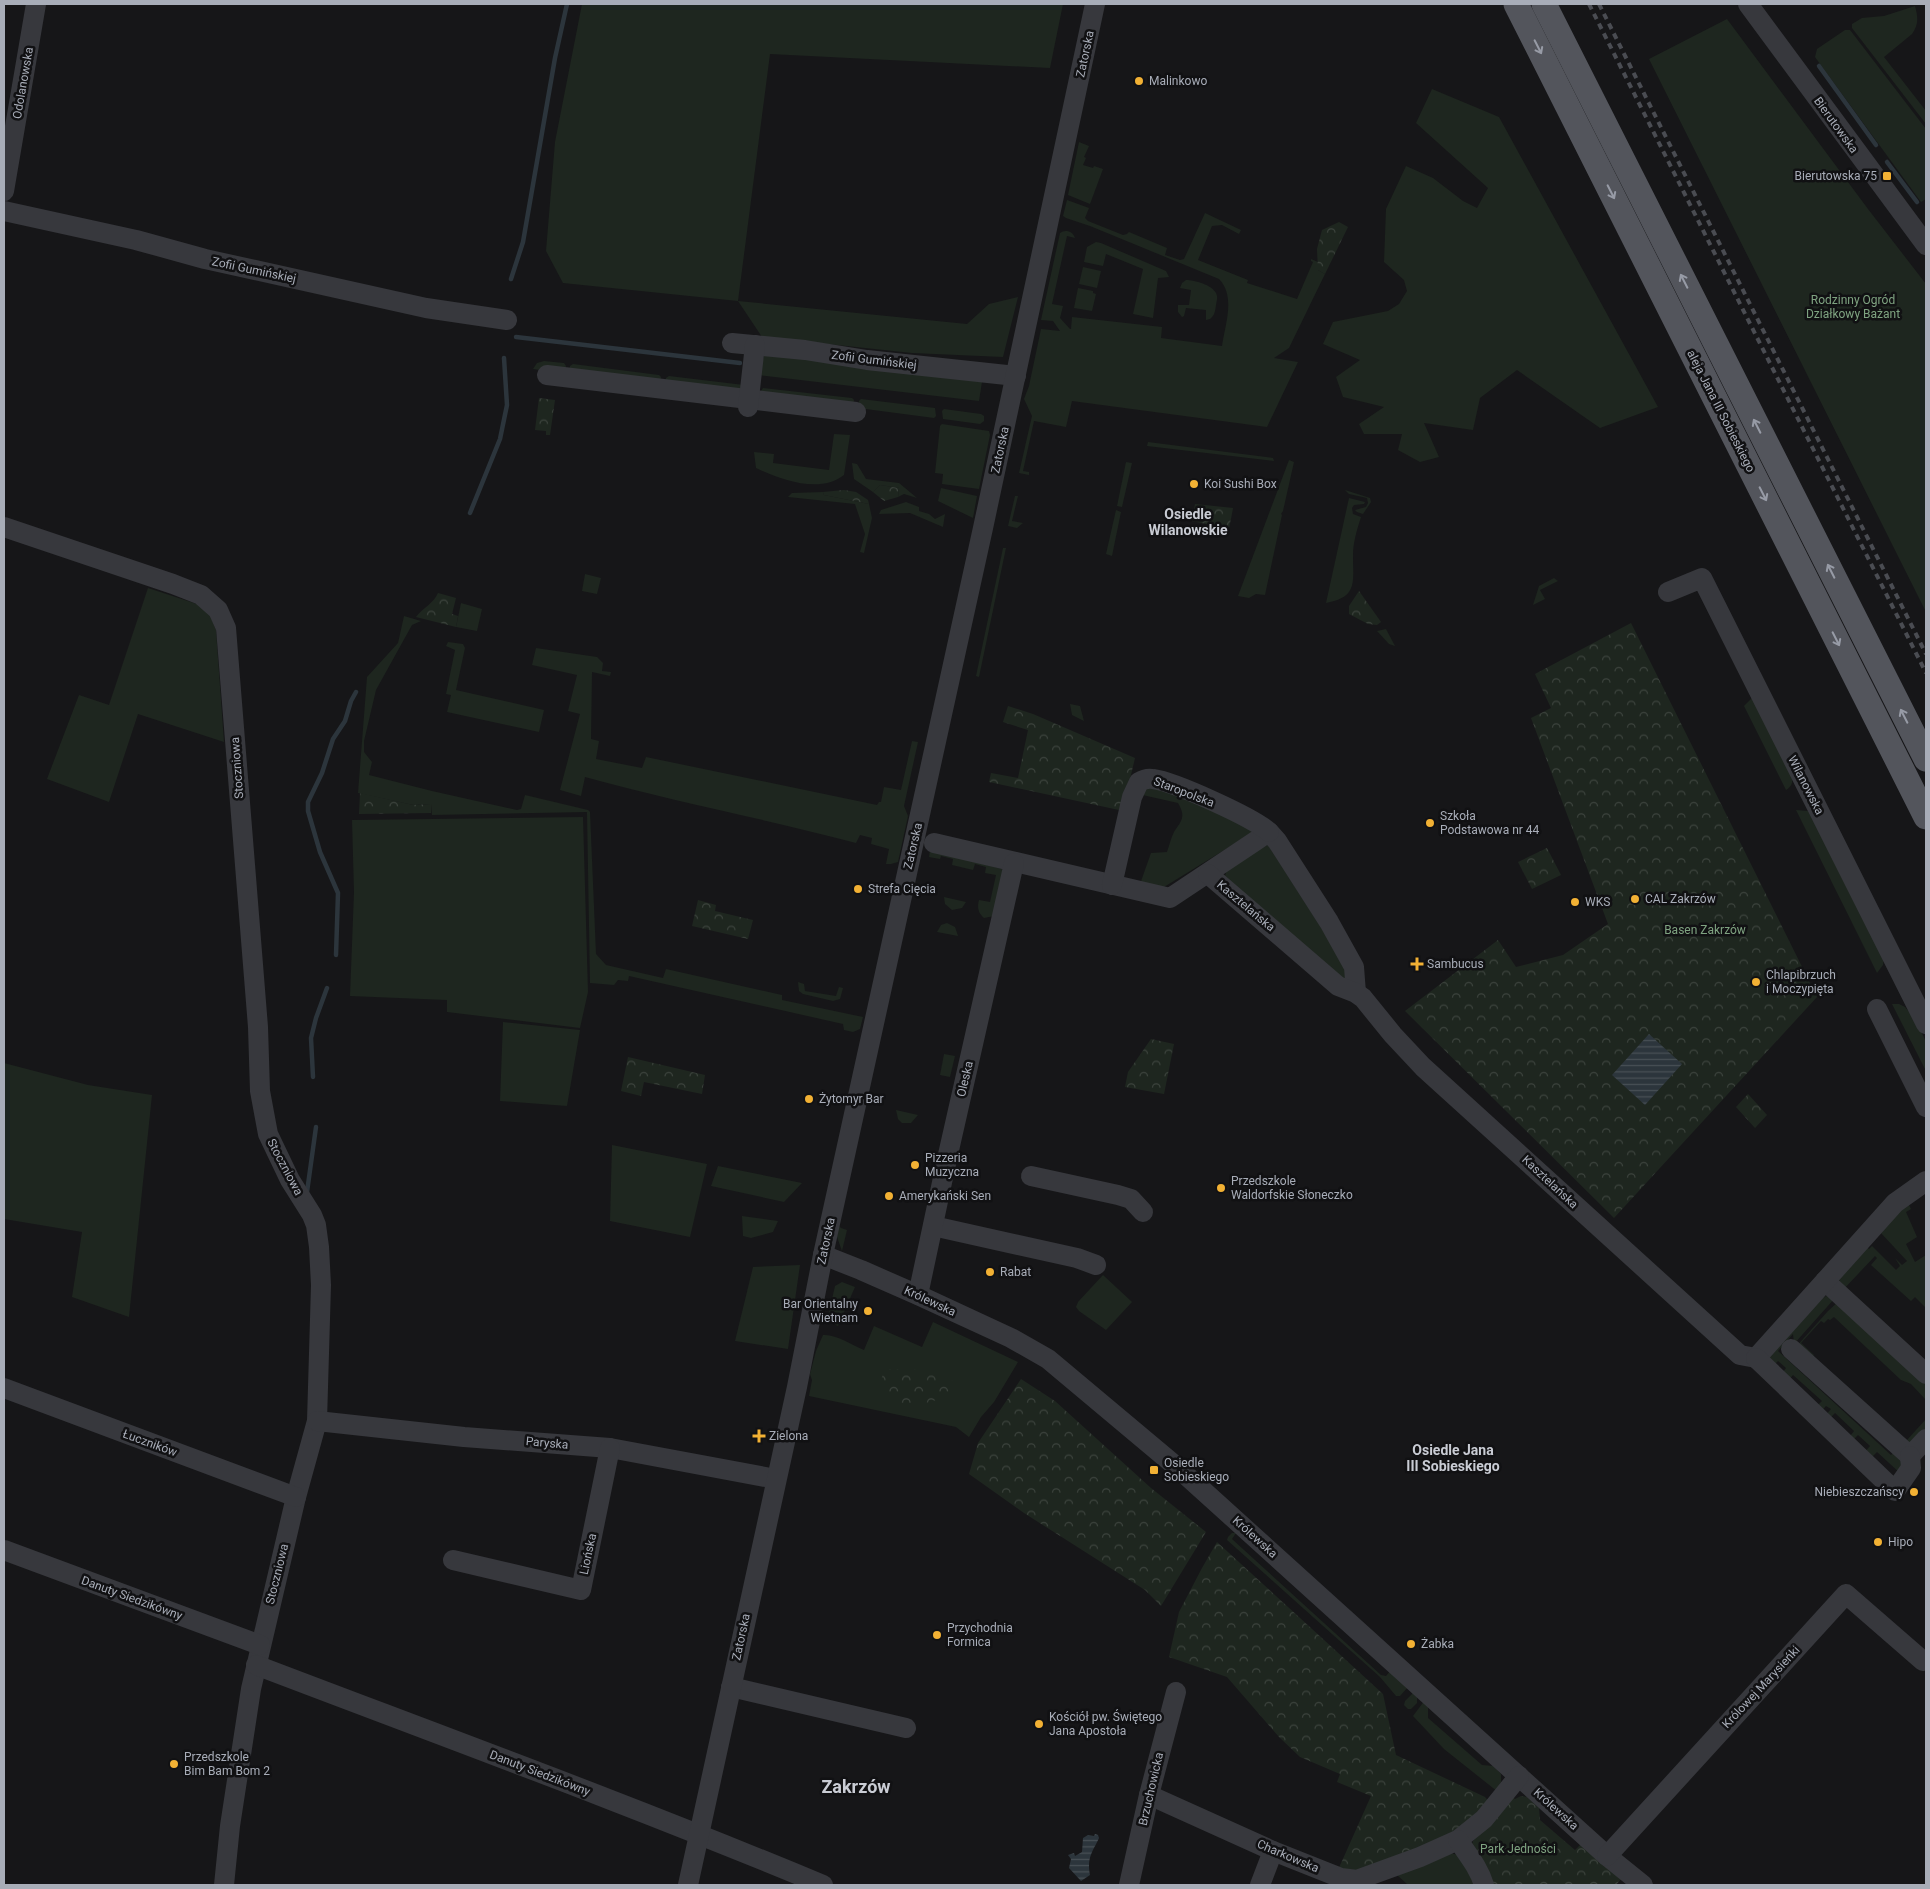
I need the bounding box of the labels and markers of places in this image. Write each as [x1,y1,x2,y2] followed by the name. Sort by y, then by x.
[1149,74,1207,88] place label: Malinkowo
[1133,75,1145,87] marker: Malinkowo
[1795,169,1877,183] place label: Bierutowska 75
[1881,170,1893,182] marker: Bierutowska 75
[1204,477,1277,491] place label: Koi Sushi Box
[1188,478,1200,490] marker: Koi Sushi Box
[1440,809,1540,837] place label: Szkoła Podstawowa nr 44
[1424,817,1436,829] marker: Szkoła Podstawowa nr 44
[868,882,936,896] place label: Strefa Cięcia
[852,883,864,895] marker: Strefa Cięcia
[1645,892,1716,906] place label: CAL Zakrzów
[1629,893,1641,905] marker: CAL Zakrzów
[1585,895,1610,909] place label: WKS
[1569,896,1581,908] marker: WKS
[1427,957,1484,971] place label: Sambucus
[1411,958,1423,970] marker: Sambucus
[1766,968,1836,996] place label: Chlapibrzuch i Moczypięta
[1750,976,1762,988] marker: Chlapibrzuch i Moczypięta
[819,1091,884,1106] place label: Żytomyr Bar
[803,1093,815,1105] marker: Żytomyr Bar
[925,1151,979,1179] place label: Pizzeria Muzyczna
[909,1159,921,1171] marker: Pizzeria Muzyczna
[1231,1174,1353,1202] place label: Przedszkole Waldorfskie Słoneczko
[1215,1182,1227,1194] marker: Przedszkole Waldorfskie Słoneczko
[899,1189,991,1203] place label: Amerykański Sen
[883,1190,895,1202] marker: Amerykański Sen
[1000,1265,1031,1279] place label: Rabat
[984,1266,996,1278] marker: Rabat
[783,1297,858,1325] place label: Bar Orientalny Wietnam
[862,1305,874,1317] marker: Bar Orientalny Wietnam
[769,1429,808,1443] place label: Zielona
[753,1430,765,1442] marker: Zielona
[1164,1456,1229,1484] place label: Osiedle Sobieskiego
[1148,1464,1160,1476] marker: Osiedle Sobieskiego
[1815,1485,1904,1499] place label: Niebieszczańscy
[1908,1486,1920,1498] marker: Niebieszczańscy
[1888,1535,1913,1549] place label: Hipo
[1872,1536,1884,1548] marker: Hipo
[947,1621,1013,1649] place label: Przychodnia Formica
[931,1629,943,1641] marker: Przychodnia Formica
[1421,1636,1454,1651] place label: Żabka
[1405,1638,1417,1650] marker: Żabka
[1049,1709,1162,1738] place label: Kościół pw. Świętego Jana Apostoła
[1033,1718,1045,1730] marker: Kościół pw. Świętego Jana Apostoła
[184,1750,270,1778] place label: Przedszkole Bim Bam Bom 2
[168,1758,180,1770] marker: Przedszkole Bim Bam Bom 2

